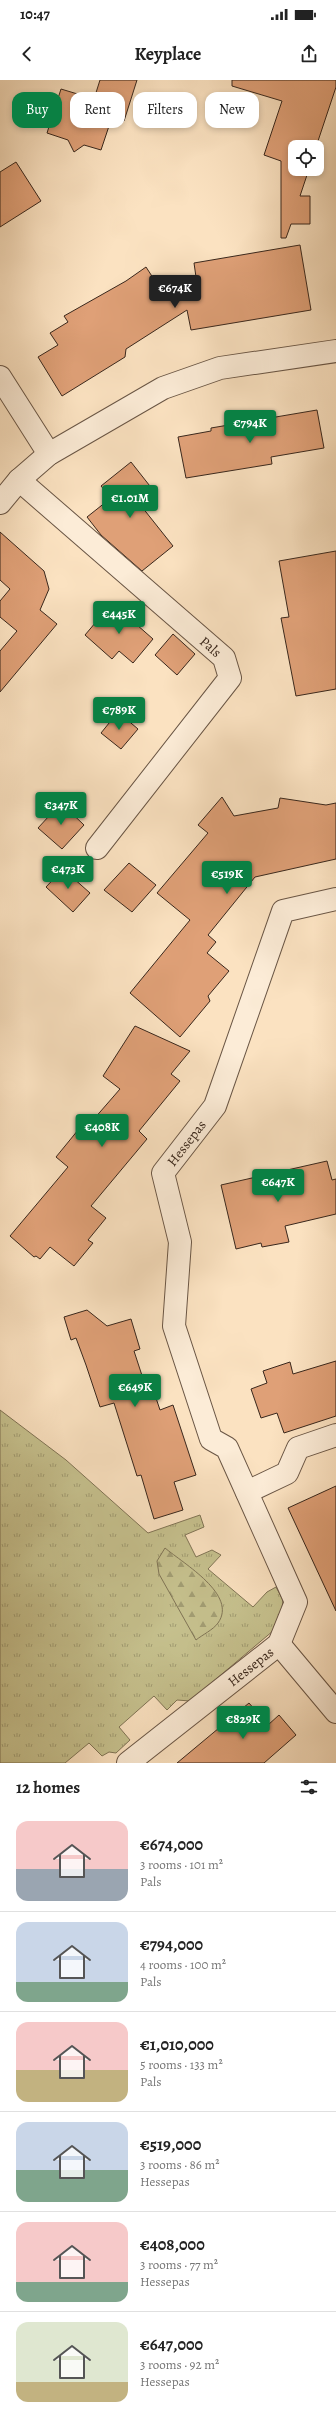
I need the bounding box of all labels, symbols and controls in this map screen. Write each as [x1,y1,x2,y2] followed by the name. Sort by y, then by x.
[20,4,50,24] text: 10:47
[135,42,201,66] text: Keyplace
[16,43,38,65] icon: back
[298,43,320,65] icon: share
[12,92,62,128] chip: Buy
[70,92,125,128] chip: Rent
[133,92,197,128] chip: Filters
[205,92,259,128] chip: New
[288,140,324,176] map controls
[288,140,324,176] button: locate
[147,275,203,309] pin: €674K
[158,279,192,296] text: €674K
[222,410,278,444] pin: €794K
[233,414,267,431] text: €794K
[97,485,163,519] pin: €1.01M
[111,489,149,506] text: €1.01M
[91,601,147,635] pin: €445K
[102,605,136,622] text: €445K
[196,632,225,662] street label: Pals
[91,697,147,731] pin: €789K
[102,701,136,718] text: €789K
[33,792,89,826] pin: €347K
[44,796,78,813] text: €347K
[40,856,96,890] pin: €473K
[51,860,85,877] text: €473K
[199,861,255,895] pin: €519K
[211,865,243,882] text: €519K
[74,1114,130,1148] pin: €408K
[163,1116,211,1170] street label: Hessepas
[85,1118,119,1135] text: €408K
[250,1169,306,1203] pin: €647K
[261,1173,295,1190] text: €647K
[107,1374,163,1408] pin: €649K
[118,1378,152,1395] text: €649K
[224,1643,278,1691] street label: Hessepas
[215,1706,271,1740] pin: €829K
[226,1710,260,1727] text: €829K
[16,1776,80,1799] text: 12 homes
[298,1776,320,1798] icon: filters
[140,1833,203,1856] text: €674,000
[48,1837,96,1885] icon: home
[140,1856,223,1873] text: 3 rooms · 101 m²
[140,1873,161,1890] text: Pals
[140,1933,203,1956] text: €794,000
[48,1938,96,1986] icon: home
[140,1956,226,1973] text: 4 rooms · 100 m²
[140,1973,161,1990] text: Pals
[140,2033,214,2056] text: €1,010,000
[48,2038,96,2086] icon: home
[140,2056,223,2073] text: 5 rooms · 133 m²
[140,2073,161,2090] text: Pals
[140,2133,201,2156] text: €519,000
[48,2138,96,2186] icon: home
[140,2156,220,2173] text: 3 rooms · 86 m²
[140,2173,190,2190] text: Hessepas
[140,2233,205,2256] text: €408,000
[48,2238,96,2286] icon: home
[140,2256,218,2273] text: 3 rooms · 77 m²
[140,2273,190,2290] text: Hessepas
[140,2333,203,2356] text: €647,000
[48,2338,96,2386] icon: home
[140,2356,219,2373] text: 3 rooms · 92 m²
[140,2373,190,2390] text: Hessepas

